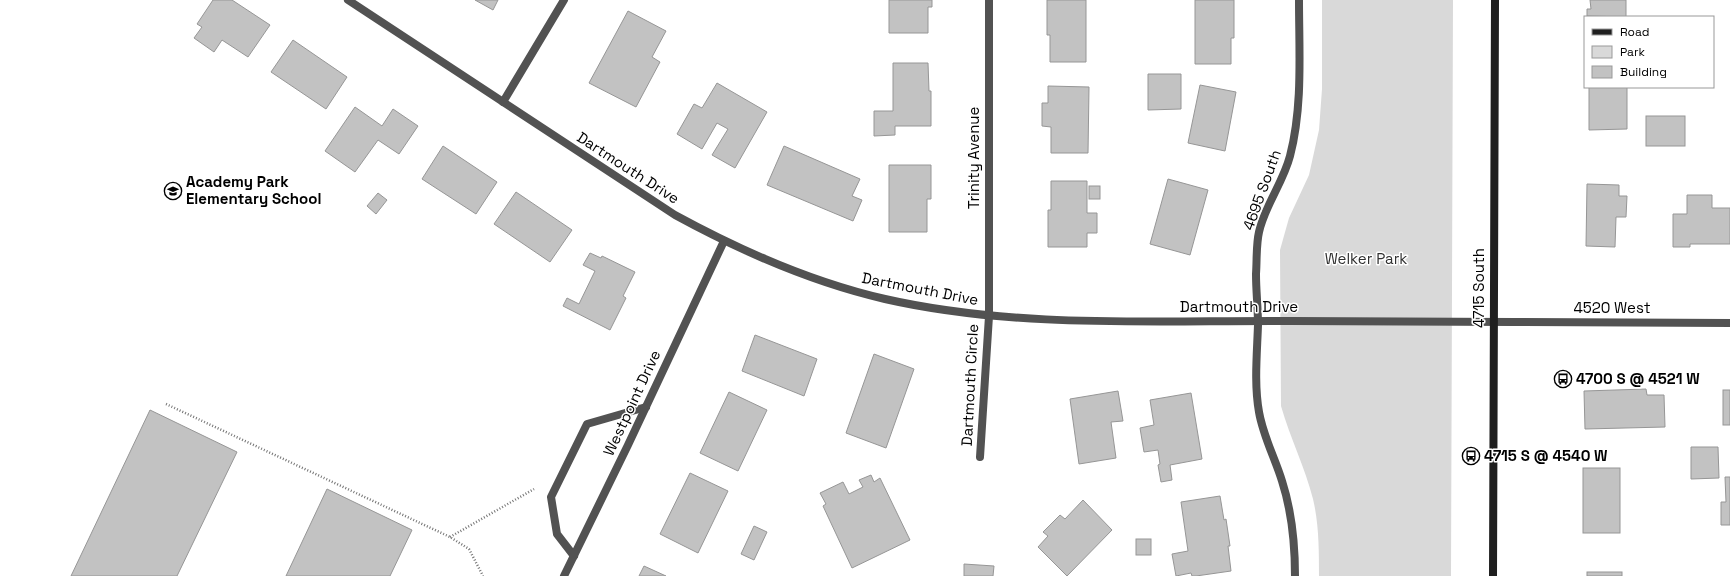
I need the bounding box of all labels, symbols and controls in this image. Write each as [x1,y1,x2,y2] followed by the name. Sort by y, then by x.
[1584,16,1714,88] legend
[1620,24,1649,40] text: Road
[1620,44,1645,60] text: Park
[1620,64,1667,80] text: Building
[964,107,983,209] street label: Trinity Avenue
[573,127,683,208] street label: Dartmouth Drive
[1238,147,1285,233] street label: 4695 South
[186,172,321,208] place label: Academy Park Elementary School
[163,181,183,201] school or university icon: Academy Park Elementary School
[1469,248,1488,328] street label: 4715 South
[1325,249,1407,268] park label: Welker Park
[860,268,980,309] street label: Dartmouth Drive
[1180,297,1298,316] street label: Dartmouth Drive
[1573,298,1651,317] street label: 4520 West
[957,323,982,447] street label: Dartmouth Circle
[599,347,664,459] street label: Westpoint Drive
[1553,369,1573,389] bus stop icon: 4700 S @ 4521 W
[1576,369,1700,388] place label: 4700 S @ 4521 W
[1461,446,1481,466] bus stop icon: 4715 S @ 4540 W
[1484,446,1608,465] place label: 4715 S @ 4540 W

